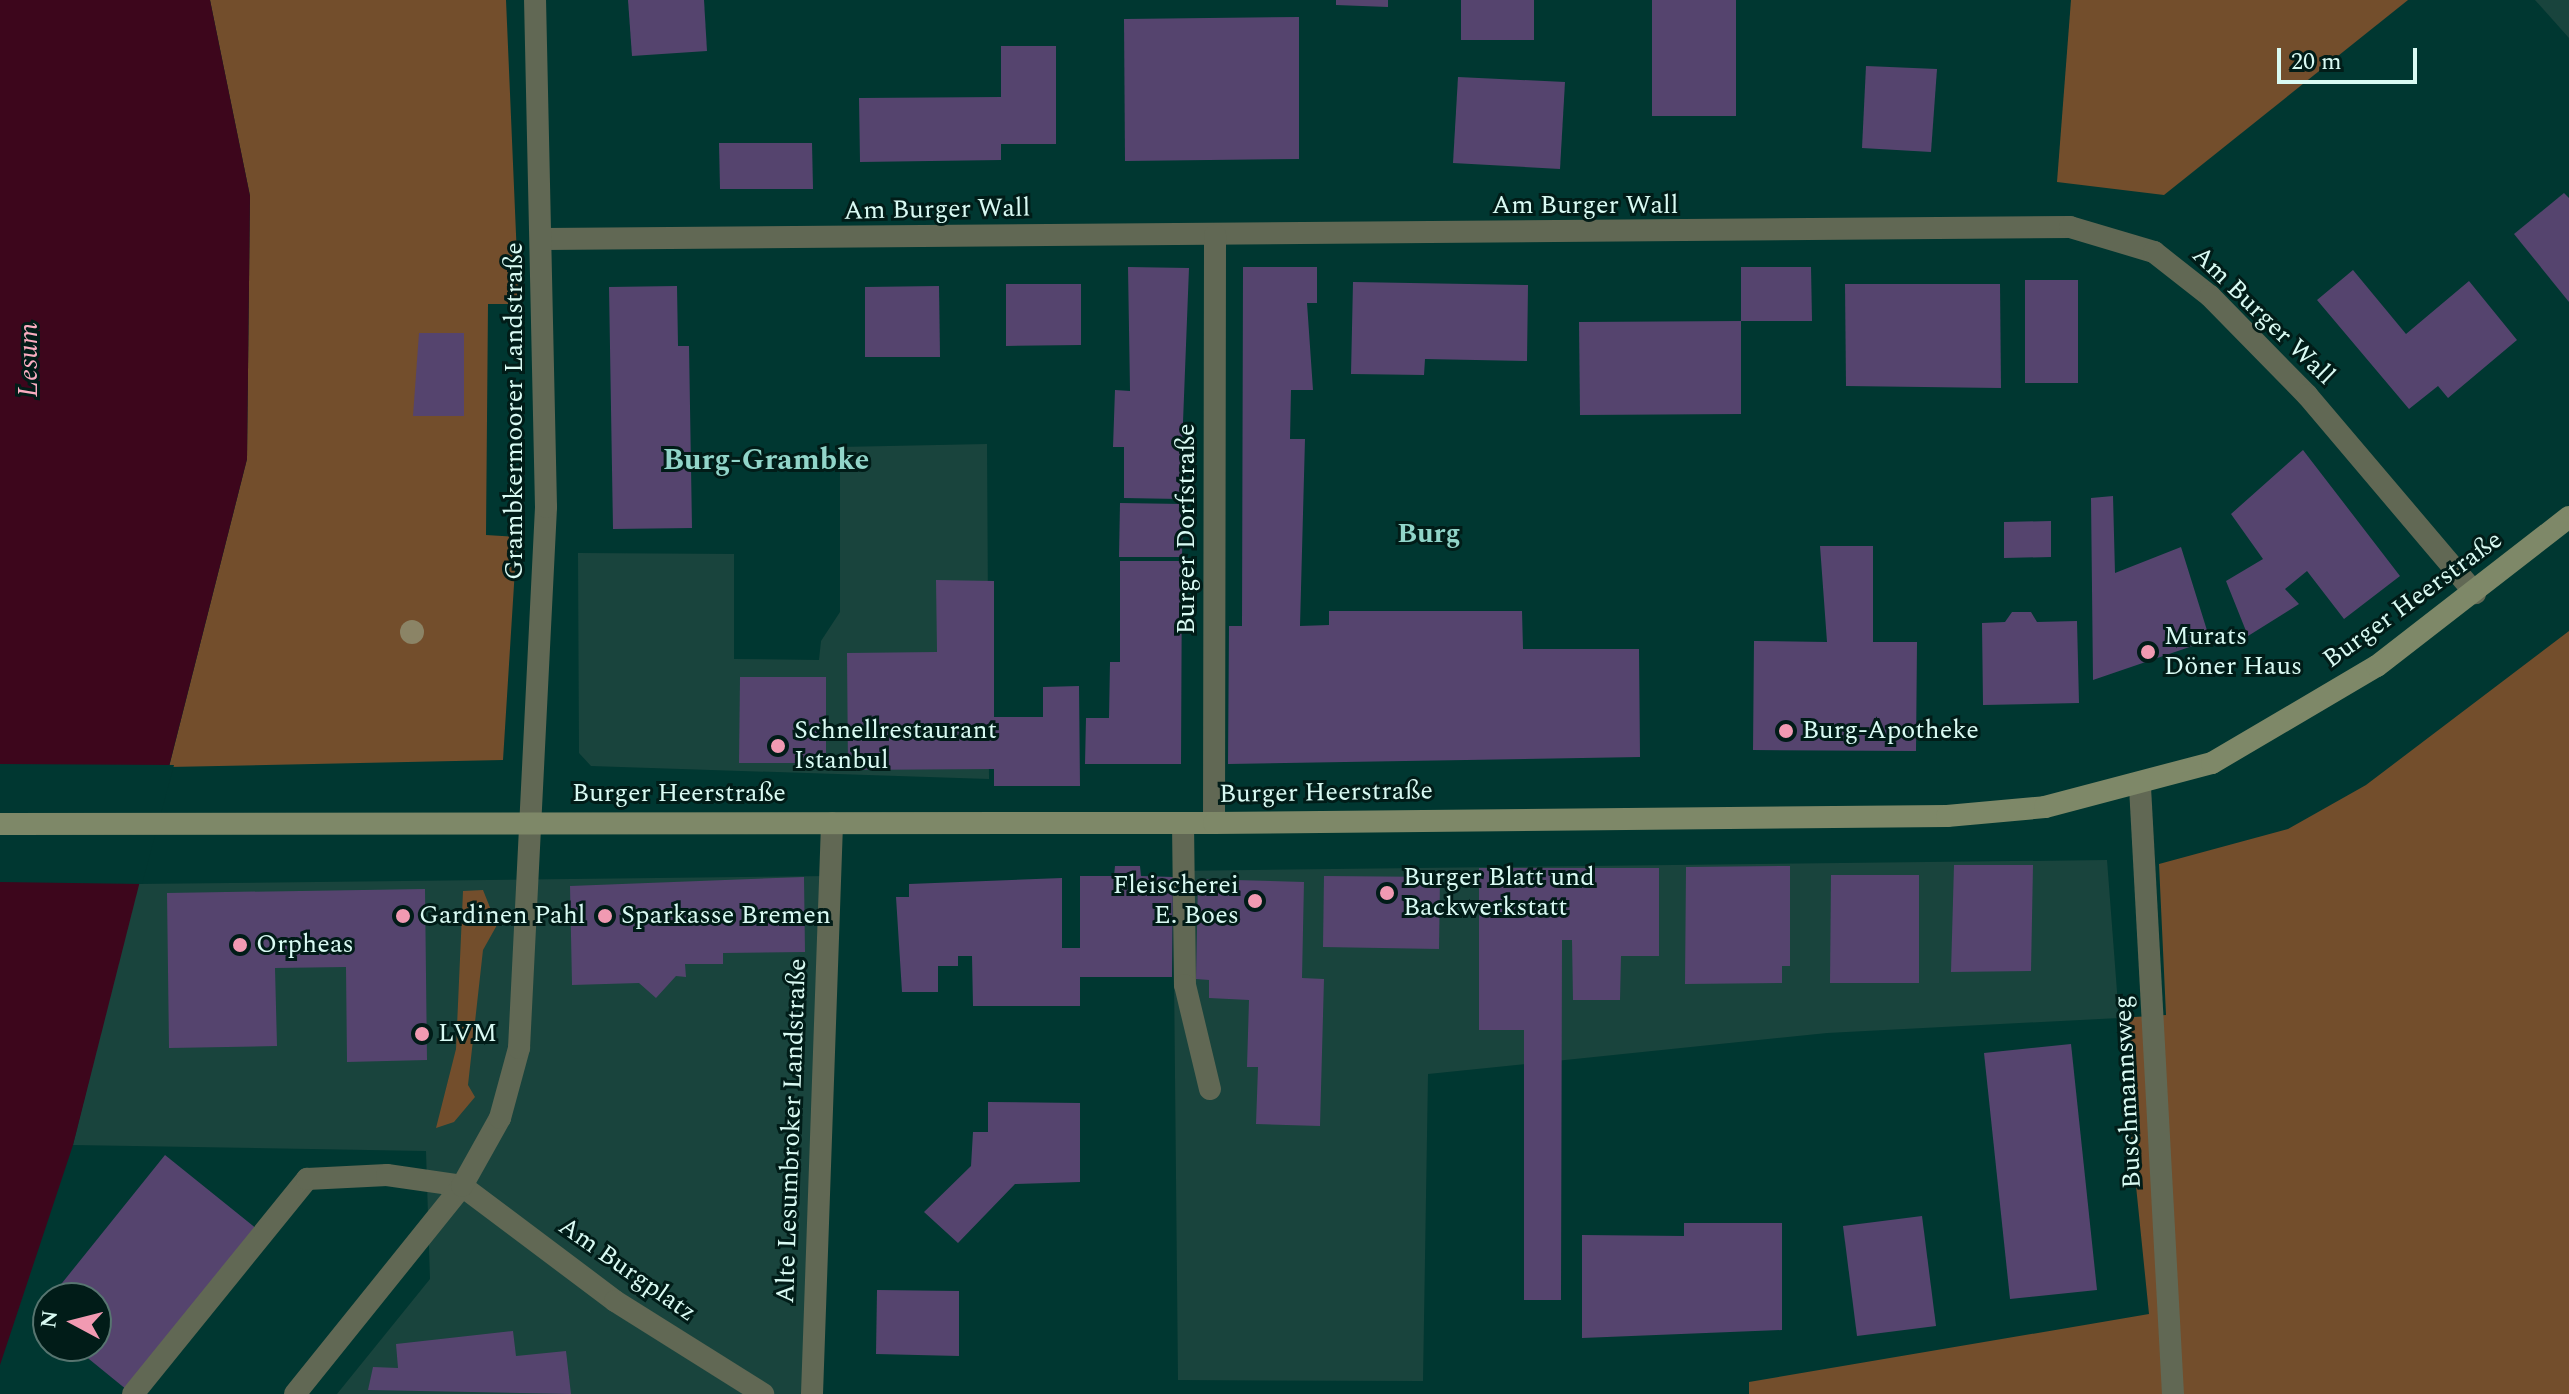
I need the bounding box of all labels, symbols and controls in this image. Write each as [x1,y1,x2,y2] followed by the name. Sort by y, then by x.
[2281,32,2421,82] scale bar
[2291,44,2342,80] text: 20 m
[1492,190,1678,222] street label: Am Burger Wall
[843,193,1031,227] street label: Am Burger Wall
[2185,240,2341,392] street label: Am Burger Wall
[499,242,531,580] street label: Grambkermoorer Landstraße
[12,323,46,397] water label: Lesum
[1171,423,1203,635] street label: Burger Dorfstraße
[663,442,869,478] district label: Burg-Grambke
[1397,517,1461,551] district label: Burg
[2317,525,2509,675] street label: Burger Heerstraße
[2164,621,2302,682] place label: Murats Döner Haus
[2139,643,2157,661] marker: Murats Döner Haus
[794,715,997,776] place label: Schnellrestaurant Istanbul
[1802,715,1979,747] place label: Burg-Apotheke
[1777,722,1795,740] marker: Burg-Apotheke
[769,737,787,755] marker: Schnellrestaurant Istanbul
[1219,776,1433,810] street label: Burger Heerstraße
[572,778,786,810] street label: Burger Heerstraße
[1403,862,1595,924] place label: Burger Blatt und Backwerkstatt
[1113,870,1239,932] place label: Fleischerei E. Boes
[1378,884,1396,902] marker: Burger Blatt und Backwerkstatt
[1246,892,1264,910] marker: Fleischerei E. Boes
[419,900,585,932] place label: Gardinen Pahl
[621,900,831,932] place label: Sparkasse Bremen
[394,907,412,925] marker: Gardinen Pahl
[596,907,614,925] marker: Sparkasse Bremen
[256,929,354,961] place label: Orpheas
[231,936,249,954] marker: Orpheas
[770,958,814,1304] street label: Alte Lesumbroker Landstraße
[2107,995,2149,1189] street label: Buschmannsweg
[438,1018,497,1050] place label: LVM
[413,1025,431,1043] marker: LVM
[552,1211,702,1329] street label: Am Burgplatz
[32,1282,112,1362] north arrow
[32,1308,67,1330] text: N

